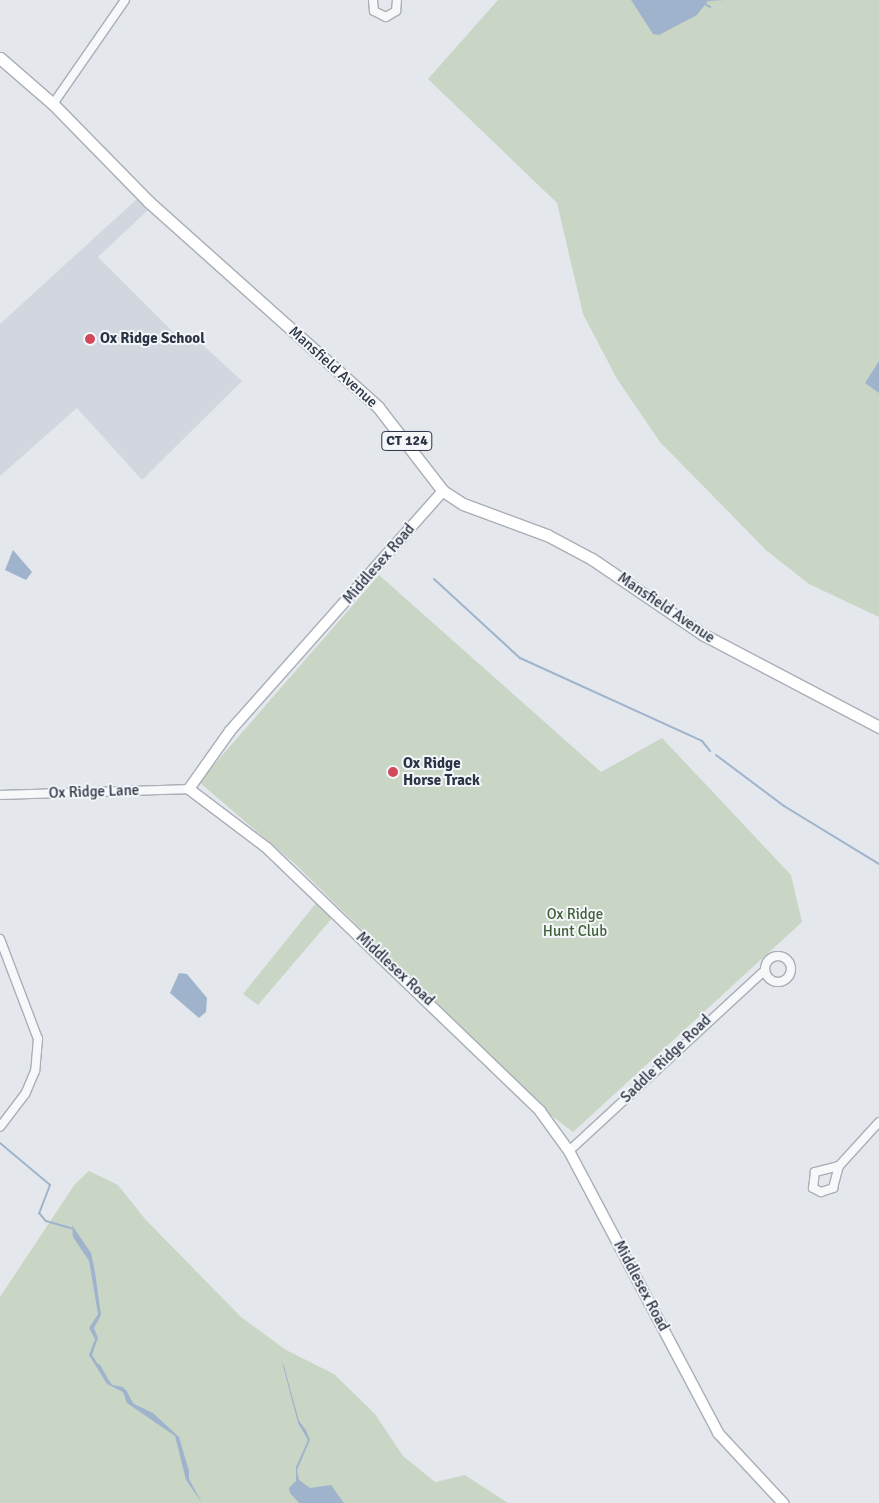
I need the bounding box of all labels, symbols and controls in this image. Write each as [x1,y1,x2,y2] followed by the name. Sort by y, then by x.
[285,322,381,412] street label: Mansfield Avenue
[100,330,205,348] place label: Ox Ridge School
[84,333,96,345] marker: Ox Ridge School
[381,430,433,452] road number: CT 124
[339,520,419,608] street label: Middlesex Road
[614,569,718,647] street label: Mansfield Avenue
[403,754,480,789] place label: Ox Ridge Horse Track
[387,766,399,778] marker: Ox Ridge Horse Track
[48,781,140,803] street label: Ox Ridge Lane
[543,905,607,940] park label: Ox Ridge Hunt Club
[352,928,438,1010] street label: Middlesex Road
[617,1011,715,1107] street label: Saddle Ridge Road
[610,1238,672,1334] street label: Middlesex Road

